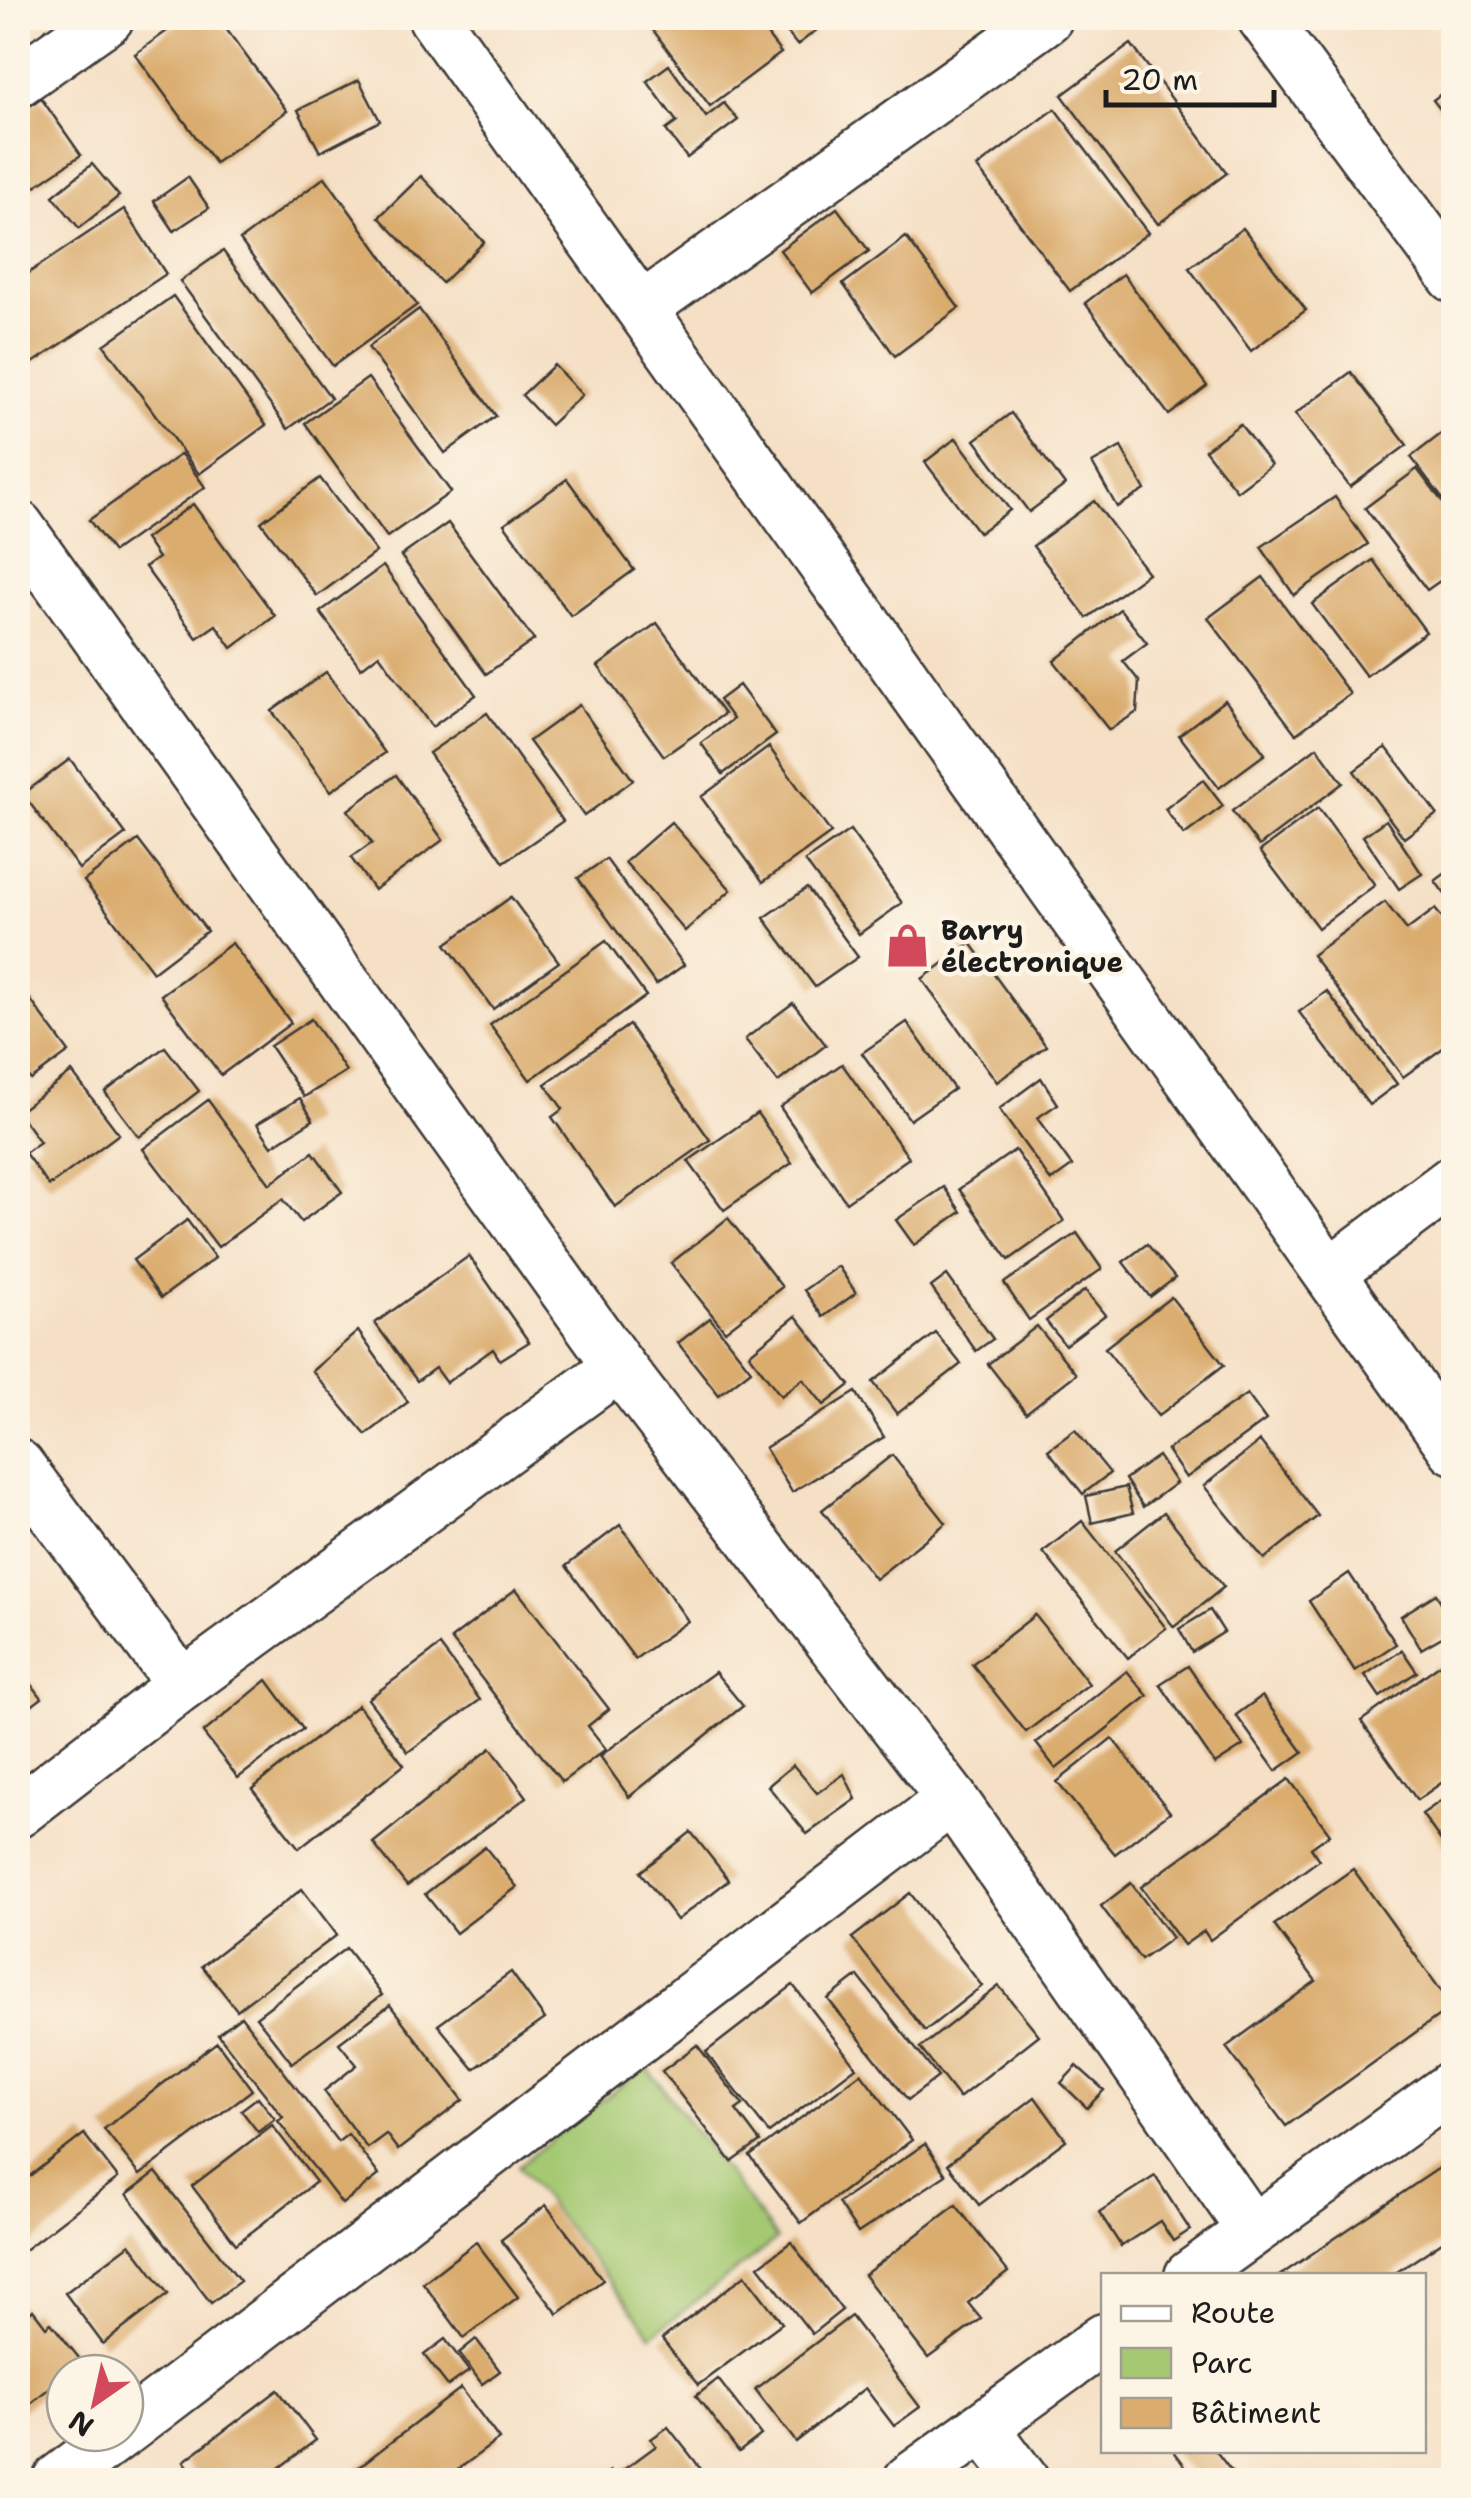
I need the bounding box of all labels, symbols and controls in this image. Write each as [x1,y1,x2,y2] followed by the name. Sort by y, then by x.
[1106,45,1274,107] scale bar
[1121,59,1198,100] text: 20 m
[941,911,1123,981] place label: Barry électronique
[884,922,932,970] shop icon: Barry électronique
[1101,2273,1426,2453] legend
[1191,2292,1275,2333] text: Route
[1191,2342,1253,2383] text: Parc
[45,2353,145,2453] north arrow
[1191,2392,1321,2433] text: Bâtiment
[61,2402,101,2446] text: N

